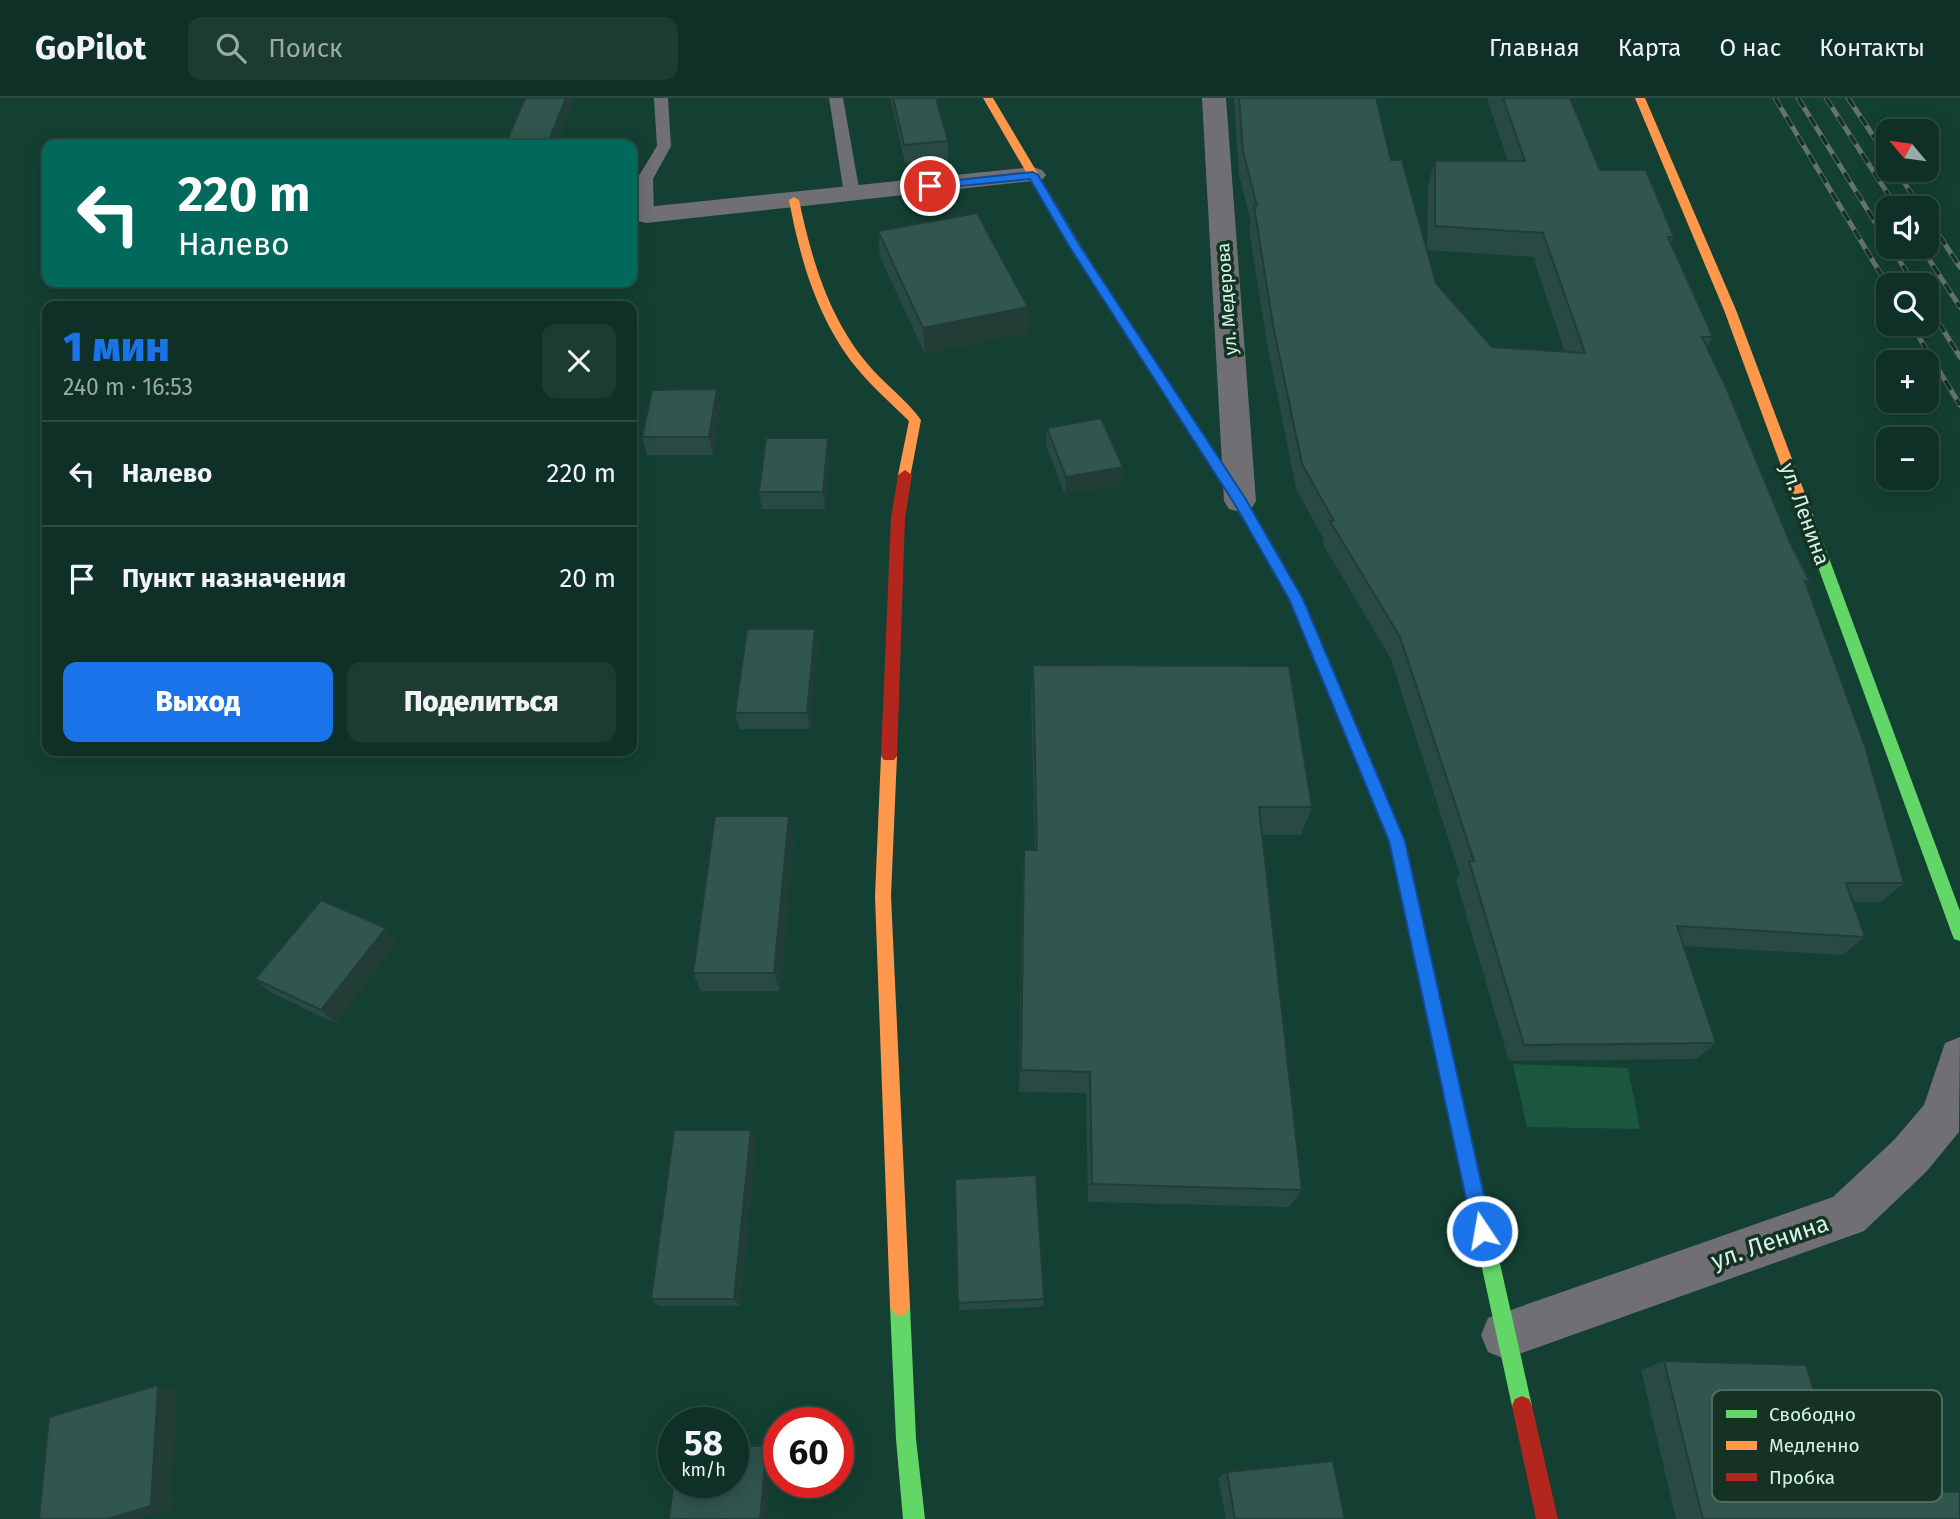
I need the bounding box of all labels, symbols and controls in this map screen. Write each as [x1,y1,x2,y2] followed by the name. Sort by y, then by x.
[188,17,678,80] search box
[35,28,146,68] text: GoPilot
[212,29,250,67] icon: search
[268,33,343,64] text: Поиск
[1489,34,1580,62] text: Главная
[1618,34,1681,62] text: Карта
[1719,34,1781,62] text: О нас
[1819,34,1925,62] text: Контакты
[1876,119,1939,182] north arrow
[1876,119,1939,490] map controls
[900,156,960,216] pin
[178,165,310,224] text: 220 m
[911,167,949,205] icon: arrive
[63,168,154,259] icon: left
[1876,196,1939,259] button: sound
[178,225,290,263] text: Налево
[1212,242,1242,356] street label: ул. Медерова
[1876,273,1939,336] button: search
[63,322,170,372] text: 1 мин
[542,324,616,398] button: close
[1876,350,1939,413] button: +
[63,373,193,401] text: 240 m · 16:53
[1876,427,1939,490] button: −
[63,455,101,493] icon: left
[122,458,212,489] text: Налево
[547,458,616,489] text: 220 m
[1774,459,1836,569] street label: ул. Ленина
[63,560,101,598] icon: arrive
[122,563,346,594] text: Пункт назначения
[559,563,616,594] text: 20 m
[63,662,333,742] button: Выход
[347,662,616,742] button: Поделиться
[1445,1194,1519,1268] position arrow
[1708,1209,1832,1275] street label: ул. Ленина
[1712,1390,1942,1502] legend
[1769,1403,1856,1426] text: Свободно
[763,1407,854,1498] speed limit sign: 60
[684,1422,723,1464] text: 58
[1769,1434,1860,1457] text: Медленно
[681,1459,726,1481] text: km/h
[1769,1466,1835,1489] text: Пробка

